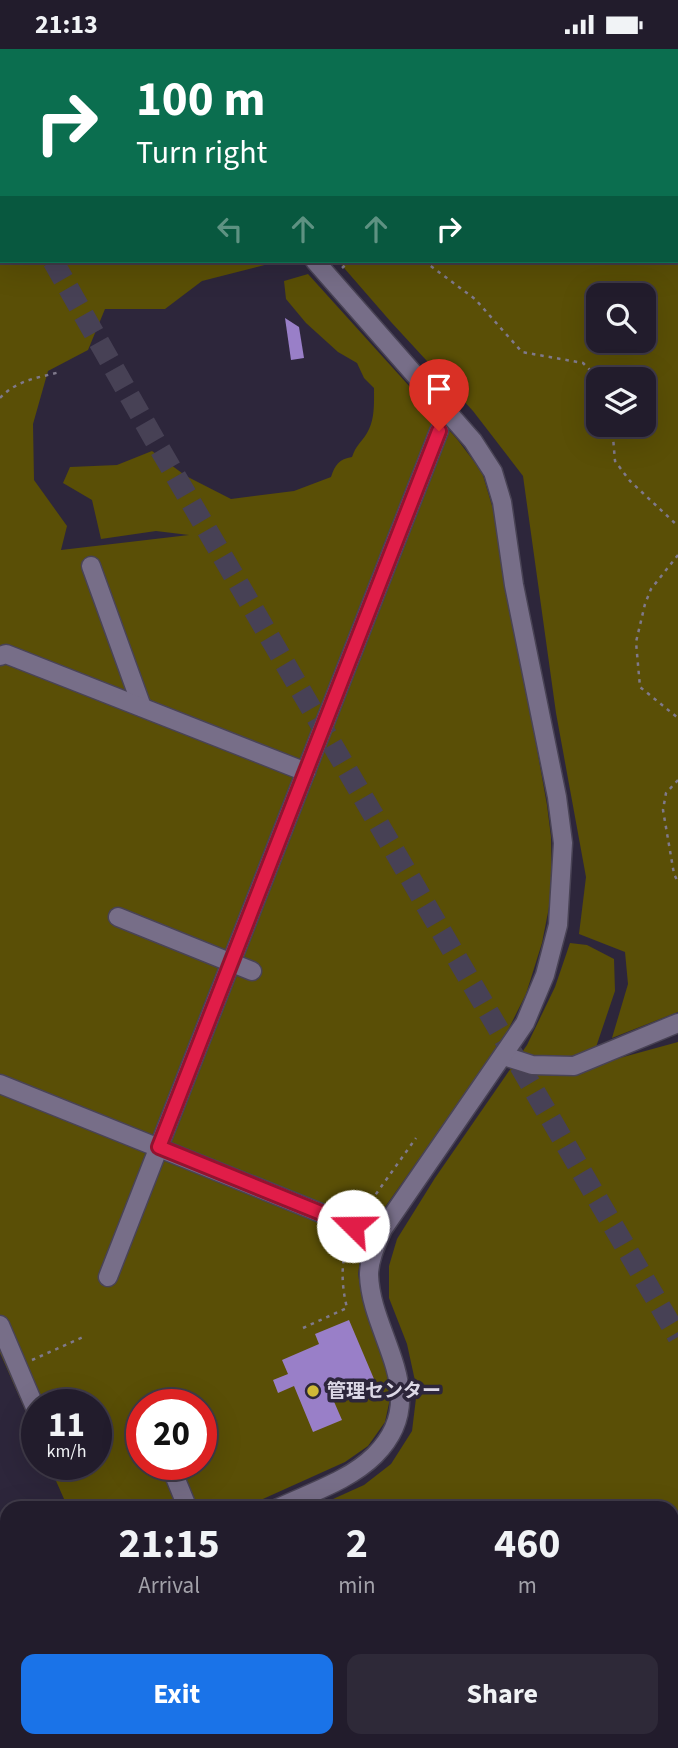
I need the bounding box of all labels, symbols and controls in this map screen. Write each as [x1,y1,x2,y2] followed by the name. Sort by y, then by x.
[35,6,98,43] text: 21:13
[136,65,265,135] text: 100 m
[21,77,112,168] icon: right
[136,130,267,176] text: Turn right
[211,210,249,248] icon: left
[284,210,322,248] icon: ahead
[357,210,395,248] icon: ahead
[430,210,468,248] icon: right
[586,283,656,437] map controls
[586,283,656,353] button: search
[409,359,469,431] pin
[586,367,656,437] button: layers
[420,370,458,408] icon: arrive
[316,1189,390,1263] position arrow
[327,1378,441,1405] place label: 管理センター
[305,1383,321,1399] marker: 管理センター
[126,1389,217,1480] speed limit sign: 20
[48,1400,85,1450] text: 11
[47,1439,86,1464] text: km/h
[118,1514,220,1574] text: 21:15
[346,1514,368,1574] text: 2
[494,1514,561,1574] text: 460
[138,1569,200,1602] text: Arrival
[338,1569,376,1602] text: min
[518,1569,537,1602] text: m
[21,1654,333,1734] button: Exit
[347,1654,658,1734] button: Share

